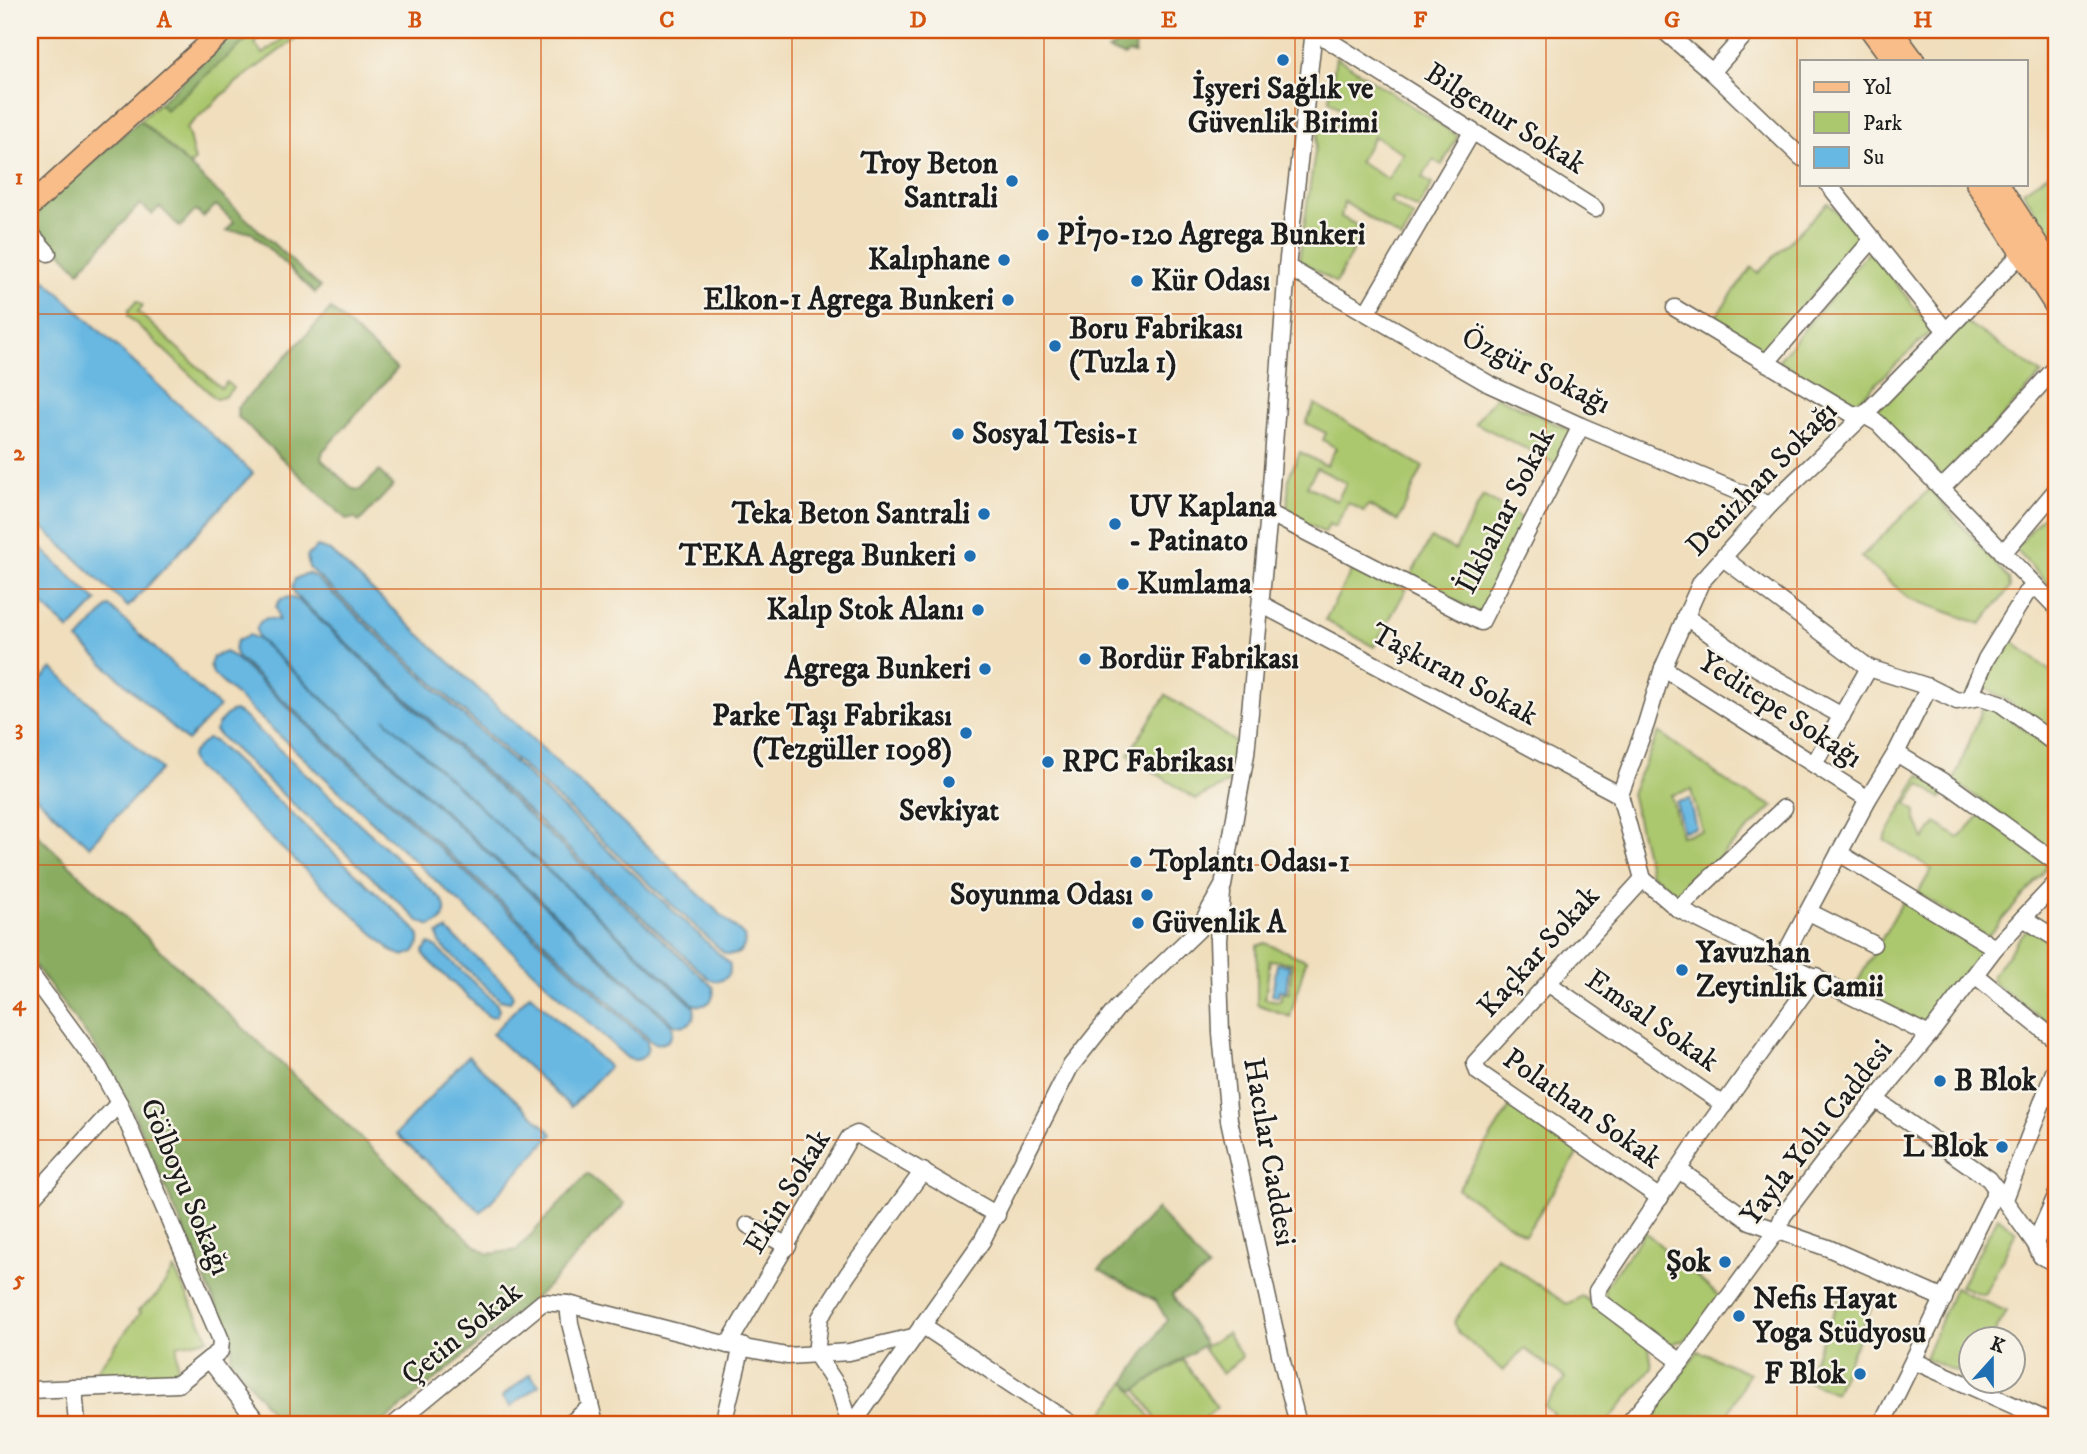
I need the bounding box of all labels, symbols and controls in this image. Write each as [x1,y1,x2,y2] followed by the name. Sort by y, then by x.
[156,6,173,35] text: A
[408,6,422,35] text: B
[659,6,675,35] text: C
[909,6,927,35] text: D
[1161,6,1177,35] text: E
[1413,6,1428,35] text: F
[1664,6,1680,35] text: G
[1913,6,1933,35] text: H
[1275,52,1291,68] marker: İşyeri Sağlık ve Güvenlik Birimi
[1418,55,1592,183] street label: Bilgenur Sokak
[1800,60,2028,186] legend
[1188,69,1378,142] place label: İşyeri Sağlık ve Güvenlik Birimi
[1863,75,1892,101] text: Yol
[1863,111,1903,137] text: Park
[1863,145,1884,171] text: Su
[860,146,998,217] place label: Troy Beton Santrali
[15,163,23,192] text: 1
[1004,173,1020,189] marker: Troy Beton Santrali
[1057,215,1366,254] place label: Pİ70-120 Agrega Bunkeri
[1035,227,1051,243] marker: Pİ70-120 Agrega Bunkeri
[868,242,991,279] place label: Kalıphane
[996,252,1012,268] marker: Kalıphane
[1151,263,1271,300] place label: Kür Odası
[1129,273,1145,289] marker: Kür Odası
[703,282,994,319] place label: Elkon-1 Agrega Bunkeri
[1000,292,1016,308] marker: Elkon-1 Agrega Bunkeri
[1069,311,1243,382] place label: Boru Fabrikası (Tuzla 1)
[1455,318,1617,423] street label: Özgür Sokağı
[1047,338,1063,354] marker: Boru Fabrikası (Tuzla 1)
[1679,394,1845,564] street label: Denizhan Sokağı
[972,416,1138,453] place label: Sosyal Tesis-1
[1447,421,1564,600] street label: İlkbahar Sokak
[950,426,966,442] marker: Sosyal Tesis-1
[13,439,25,468] text: 2
[1129,489,1278,560] place label: UV Kaplana - Patinato
[731,496,970,533] place label: Teka Beton Santrali
[976,506,992,522] marker: Teka Beton Santrali
[1107,516,1123,532] marker: UV Kaplana - Patinato
[678,538,956,575] place label: TEKA Agrega Bunkeri
[962,548,978,564] marker: TEKA Agrega Bunkeri
[1137,566,1253,603] place label: Kumlama
[1115,576,1131,592] marker: Kumlama
[767,592,964,629] place label: Kalıp Stok Alanı
[970,602,986,618] marker: Kalıp Stok Alanı
[1364,615,1544,735] street label: Taşkıran Sokak
[1099,641,1299,678] place label: Bordür Fabrikası
[1691,643,1869,777] street label: Yeditepe Sokağı
[784,651,971,688] place label: Agrega Bunkeri
[1077,651,1093,667] marker: Bordür Fabrikası
[977,661,993,677] marker: Agrega Bunkeri
[712,698,952,769] place label: Parke Taşı Fabrikası (Tezgüller 1098)
[15,714,23,743] text: 3
[958,725,974,741] marker: Parke Taşı Fabrikası (Tezgüller 1098)
[1062,744,1234,781] place label: RPC Fabrikası
[1040,754,1056,770] marker: RPC Fabrikası
[941,774,957,790] marker: Sevkiyat
[899,793,999,830] place label: Sevkiyat
[1149,844,1350,881] place label: Toplantı Odası-1
[1128,854,1144,870] marker: Toplantı Odası-1
[950,877,1133,914] place label: Soyunma Odası
[1470,878,1608,1026] street label: Kaçkar Sokak
[1139,887,1155,903] marker: Soyunma Odası
[1152,905,1287,942] place label: Güvenlik A
[1130,915,1146,931] marker: Güvenlik A
[1695,935,1884,1006] place label: Yavuzhan Zeytinlik Camii
[1578,961,1726,1081] street label: Emsal Sokak
[1674,962,1690,978] marker: Yavuzhan Zeytinlik Camii
[12,989,27,1018] text: 4
[1733,1033,1901,1233] street label: Yayla Yolu Caddesi
[1495,1041,1669,1178] street label: Polathan Sokak
[1234,1055,1304,1249] street label: Hacılar Caddesi
[1954,1063,2038,1100] place label: B Blok
[1932,1073,1948,1089] marker: B Blok
[131,1093,239,1281] street label: Gölboyu Sokağı
[736,1123,840,1261] street label: Ekin Sokak
[1903,1129,1989,1166] place label: L Blok
[1994,1139,2010,1155] marker: L Blok
[1666,1244,1712,1281] place label: Şok
[1717,1254,1733,1270] marker: Şok
[12,1265,25,1294] text: 5
[394,1274,530,1394] street label: Çetin Sokak
[1752,1281,1926,1352] place label: Nefis Hayat Yoga Stüdyosu
[1731,1308,1747,1324] marker: Nefis Hayat Yoga Stüdyosu
[1958,1324,2028,1394] north arrow
[1987,1332,2009,1359] text: K
[1764,1356,1847,1393] place label: F Blok
[1852,1366,1868,1382] marker: F Blok

